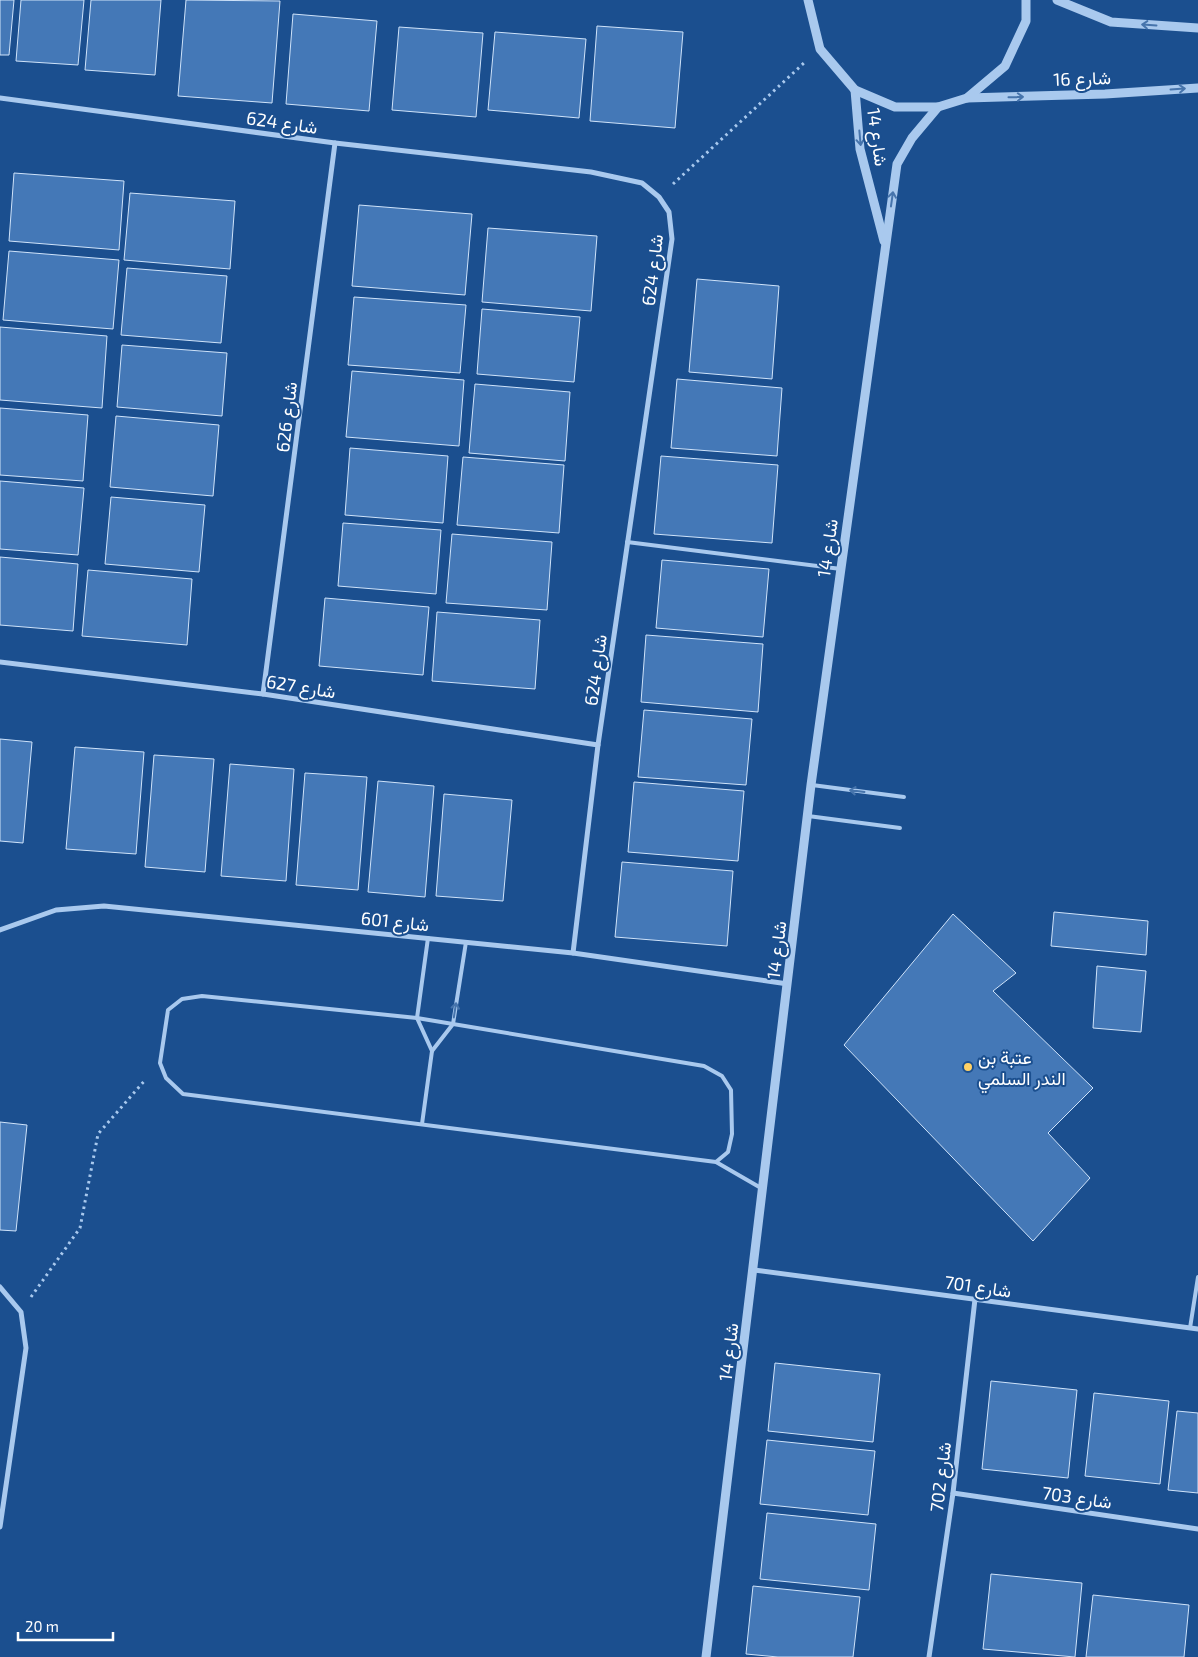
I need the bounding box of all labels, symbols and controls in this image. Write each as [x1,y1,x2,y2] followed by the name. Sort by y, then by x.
[1142,20,1158,29] one-way arrow
[1053,66,1111,92] street label: شارع 16
[1170,85,1186,94] one-way arrow
[1007,92,1023,101] one-way arrow
[245,106,319,140] street label: شارع 624
[861,107,893,168] street label: شارع 14
[855,130,864,146] one-way arrow
[887,191,897,207] one-way arrow
[637,233,669,307] street label: شارع 624
[271,380,303,454] street label: شارع 626
[812,518,844,579] street label: شارع 14
[579,633,613,707] street label: شارع 624
[264,670,337,704] street label: شارع 627
[850,786,866,796] one-way arrow
[360,906,430,938] street label: شارع 601
[762,920,792,981] street label: شارع 14
[450,1002,460,1018] one-way arrow
[978,1046,1066,1094] place label: عتبة بن الندر السلمي
[962,1061,974,1073] marker: عتبة بن الندر السلمي
[943,1270,1013,1304] street label: شارع 701
[714,1322,744,1383] street label: شارع 14
[925,1441,957,1514] street label: شارع 702
[1040,1481,1113,1515] street label: شارع 703
[18,1610,112,1642] scale bar
[25,1617,59,1635] text: 20 m

